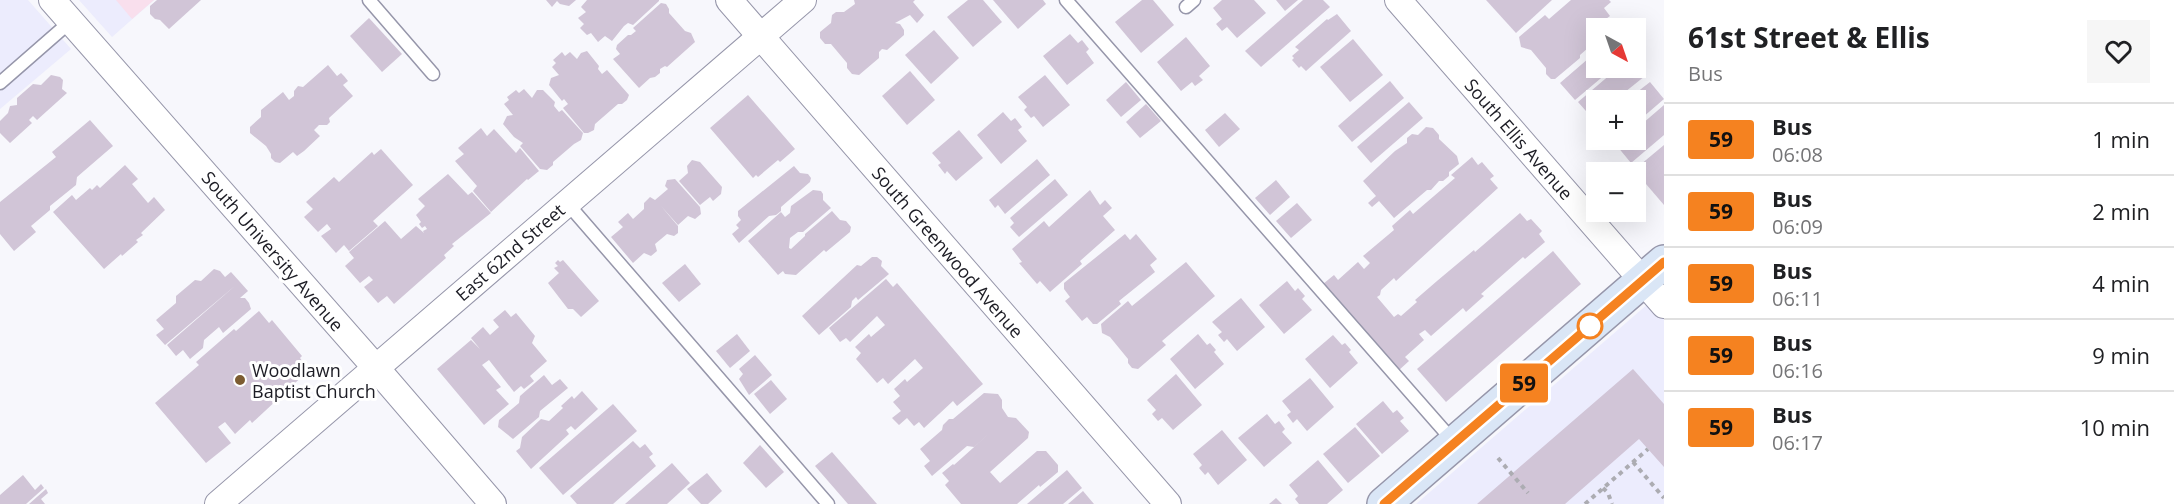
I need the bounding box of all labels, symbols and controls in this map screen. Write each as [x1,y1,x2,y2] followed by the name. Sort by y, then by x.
[1586,18,1646,78] north arrow
[1586,18,1646,222] map controls
[1688,18,1930,56] text: 61st Street & Ellis
[2087,20,2150,83] button: heart
[1688,60,1723,87] text: Bus
[1460,73,1578,205] street label: South Ellis Avenue
[1586,90,1646,150] button: +
[1772,111,1812,141] text: Bus
[2092,124,2150,154] text: 1 min
[1709,125,1733,153] text: 59
[1772,141,1823,168] text: 06:08
[867,161,1029,343] street label: South Greenwood Avenue
[1586,162,1646,222] button: −
[197,166,349,336] street label: South University Avenue
[1772,183,1812,213] text: Bus
[2092,196,2150,226] text: 2 min
[1709,197,1733,225] text: 59
[450,198,570,306] street label: East 62nd Street
[1772,213,1823,240] text: 06:09
[1772,255,1812,285] text: Bus
[2092,268,2150,298] text: 4 min
[1709,269,1733,297] text: 59
[1772,285,1823,312] text: 06:11
[1577,313,1603,339] unlabelled marker
[1772,327,1812,357] text: Bus
[2092,340,2150,370] text: 9 min
[1709,341,1733,369] text: 59
[1772,357,1823,384] text: 06:16
[252,358,376,403] place label: Woodlawn Baptist Church
[1497,364,1551,403] line badge: 59
[1512,369,1536,397] text: 59
[233,373,247,387] marker: Woodlawn Baptist Church
[1772,399,1812,429] text: Bus
[2080,412,2150,442] text: 10 min
[1709,413,1733,441] text: 59
[1772,429,1823,456] text: 06:17

